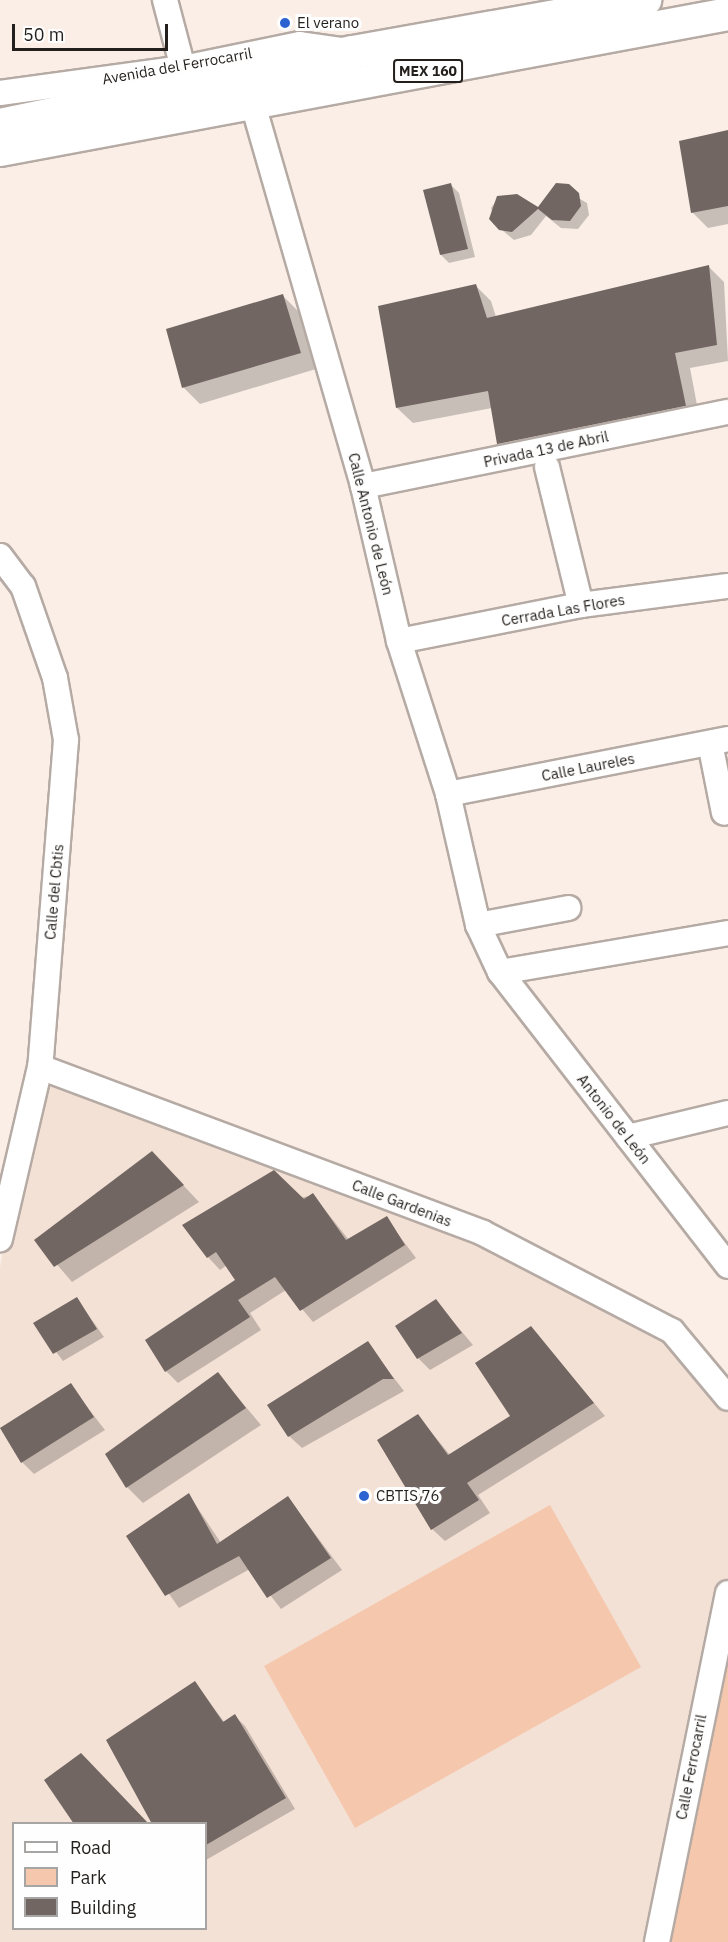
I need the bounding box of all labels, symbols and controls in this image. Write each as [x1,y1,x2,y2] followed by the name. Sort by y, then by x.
[15,12,171,50] scale bar
[297,14,359,32] place label: El verano
[278,16,292,30] marker: El verano
[23,23,65,46] text: 50 m
[101,44,253,88] street label: Avenida del Ferrocarril
[392,60,464,82] road number: MEX 160
[482,427,610,471] street label: Privada 13 de Abril
[345,451,397,597] street label: Calle Antonio de León
[500,590,626,630] street label: Cerrada Las Flores
[540,749,636,785] street label: Calle Laureles
[41,843,67,941] street label: Calle del Cbtis
[573,1071,655,1167] street label: Antonio de León
[350,1176,454,1230] street label: Calle Gardenias
[376,1487,439,1505] place label: CBTIS 76
[357,1489,371,1503] marker: CBTIS 76
[672,1713,710,1821] street label: Calle Ferrocarril
[12,1822,207,1930] legend
[70,1836,111,1859] text: Road
[70,1866,106,1889] text: Park
[70,1896,136,1919] text: Building

